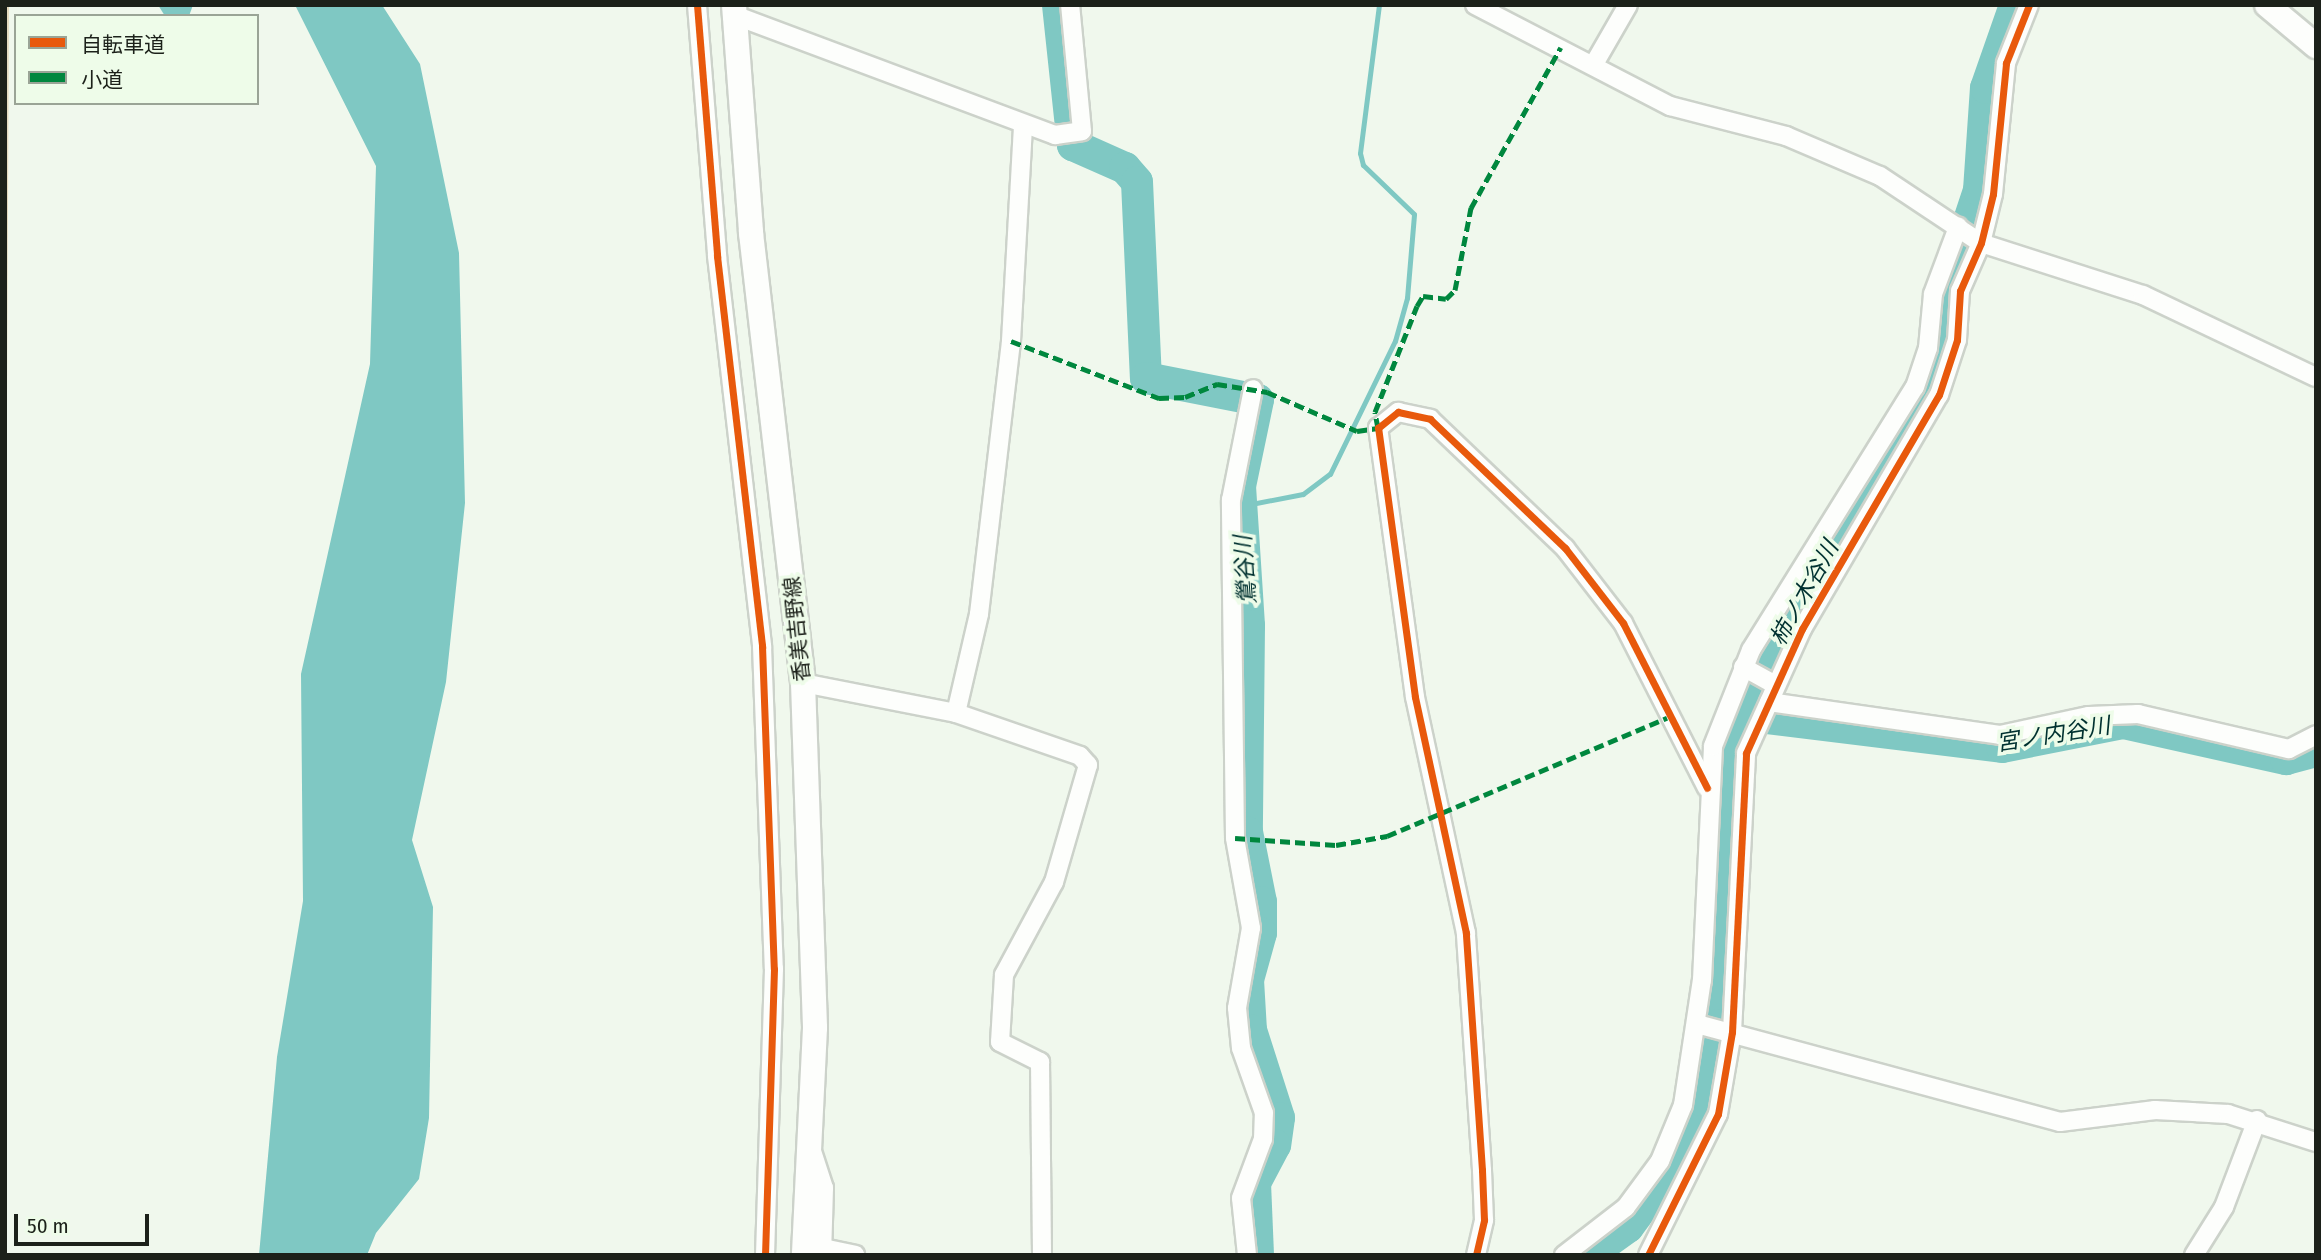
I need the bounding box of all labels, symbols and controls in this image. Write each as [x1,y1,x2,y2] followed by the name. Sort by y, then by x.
[14,14,259,105] legend
[81,32,165,58] text: 自転車道
[81,67,123,93] text: 小道
[1229,535,1261,605] water label: 鶯谷川
[1764,536,1844,650] water label: 柿ノ木谷川
[779,575,815,683] street label: 香美吉野線
[1994,711,2112,757] water label: 宮ノ内谷川
[18,1200,152,1244] scale bar
[27,1213,69,1239] text: 50 m

